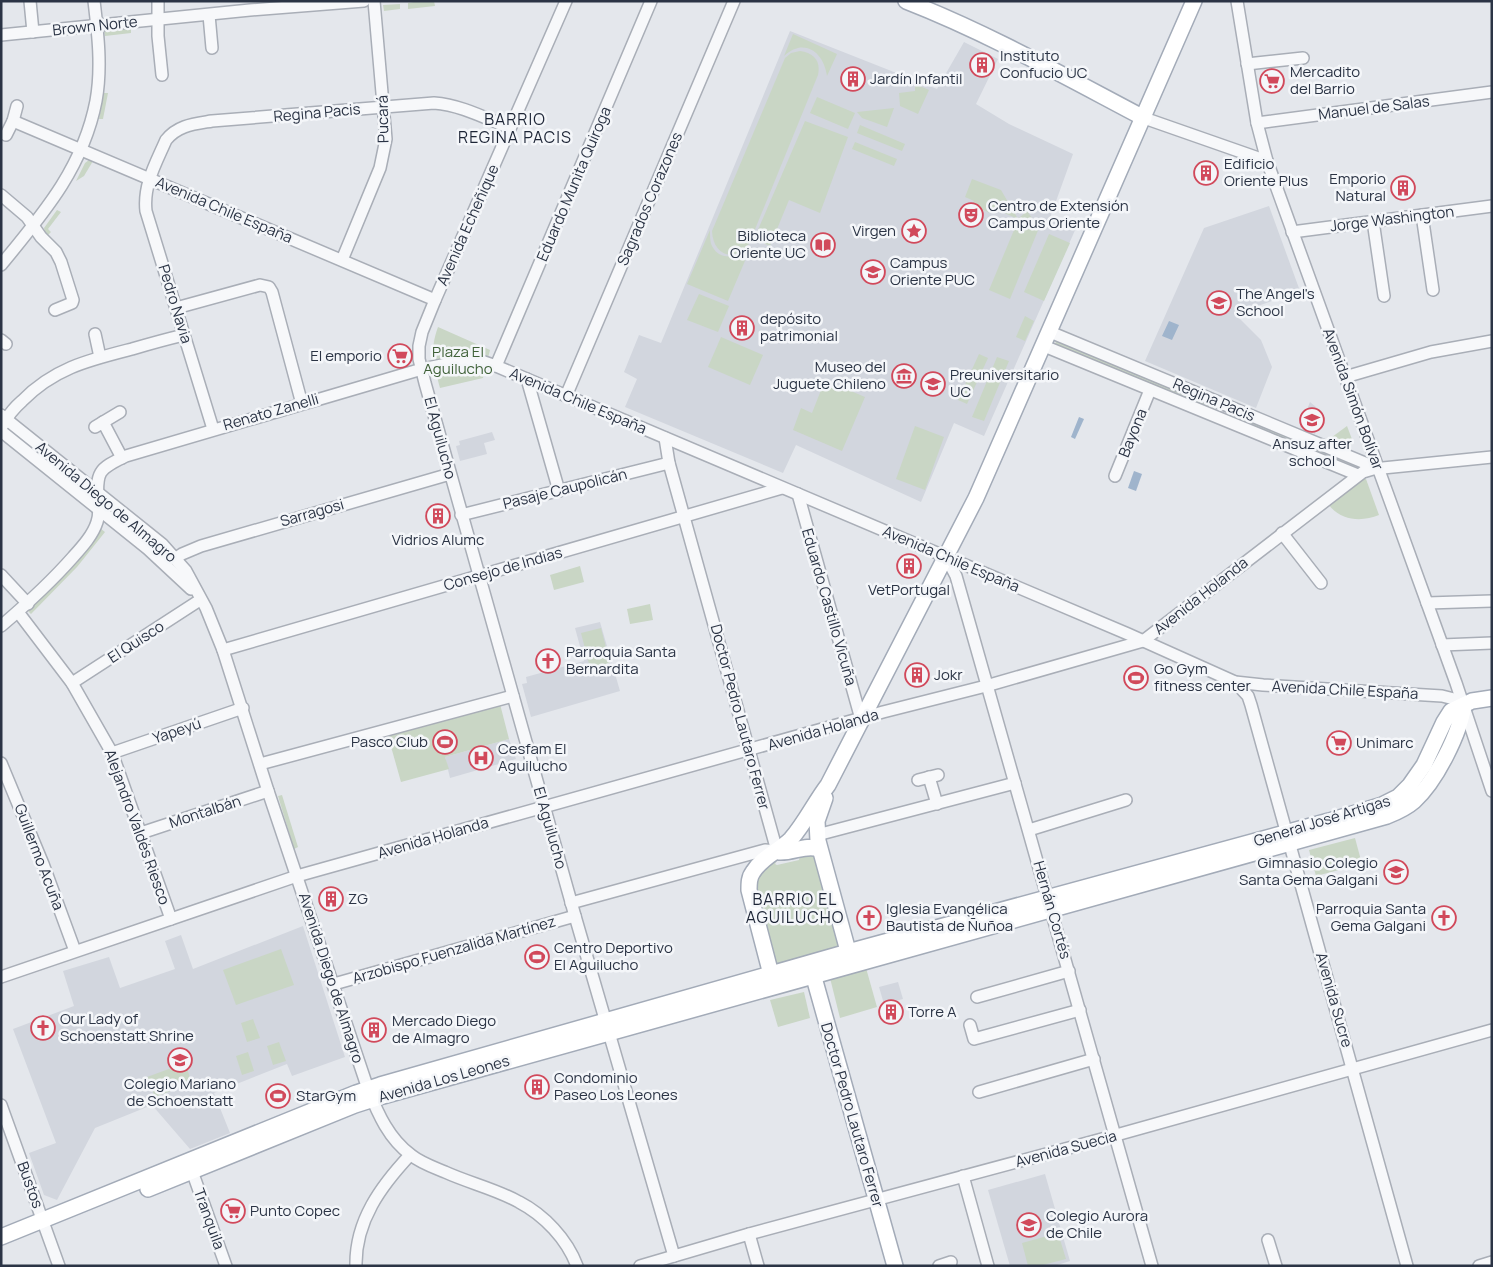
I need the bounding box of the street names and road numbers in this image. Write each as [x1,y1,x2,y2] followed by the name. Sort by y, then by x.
[51,11,139,40] street label: Brown Norte
[1317,90,1431,125] street label: Manuel de Salas
[372,95,393,143] street label: Pucará
[273,98,361,127] street label: Regina Pacis
[531,103,616,265] street label: Eduardo Munita Quiroga
[612,129,687,269] street label: Sagrados Corazones
[431,161,504,289] street label: Avenida Echeñique
[153,171,296,248] street label: Avenida Chile España
[1329,200,1455,237] street label: Jorge Washington
[154,262,197,346] street label: Pedro Navia
[1318,325,1389,473] street label: Avenida Simón Bolívar
[507,362,650,439] street label: Avenida Chile España
[1170,373,1259,426] street label: Regina Pacis
[221,388,321,435] street label: Renato Zanelli
[419,394,462,481] street label: El Aguilucho
[1113,405,1152,460] street label: Bayona
[31,436,181,567] street label: Avenida Diego de Almagro
[501,463,629,514] street label: Pasaje Caupolicán
[277,493,346,532] street label: Sarragosi
[880,520,1023,597] street label: Avenida Chile España
[797,526,862,688] street label: Eduardo Castillo Vicuña
[441,542,565,595] street label: Consejo de Indias
[1149,552,1252,639] street label: Avenida Holanda
[104,616,168,668] street label: El Quisco
[706,622,776,813] street label: Doctor Pedro Lautaro Ferrer
[1271,675,1419,704] street label: Avenida Chile España
[765,704,881,755] street label: Avenida Holanda
[150,712,204,749] street label: Yapeyú
[100,746,175,908] street label: Alejandro Valdés Riesco
[529,784,572,871] street label: El Aguilucho
[166,790,244,833] street label: Montalbán
[1251,790,1393,851] street label: General José Artigas
[9,800,69,913] street label: Guillermo Acuña
[375,812,491,863] street label: Avenida Holanda
[1028,858,1077,962] street label: Hernán Cortés
[294,890,369,1066] street label: Avenida Diego de Almagro
[350,910,558,989] street label: Arzobispo Fuenzalida Martínez
[1311,950,1358,1050] street label: Avenida Sucre
[816,1020,889,1210] street label: Doctor Pedro Lautaro Ferrer
[376,1050,512,1107] street label: Avenida Los Leones
[1013,1125,1119,1172] street label: Avenida Suecia
[12,1159,49,1211] street label: Bustos
[189,1185,230,1252] street label: Tranquila

